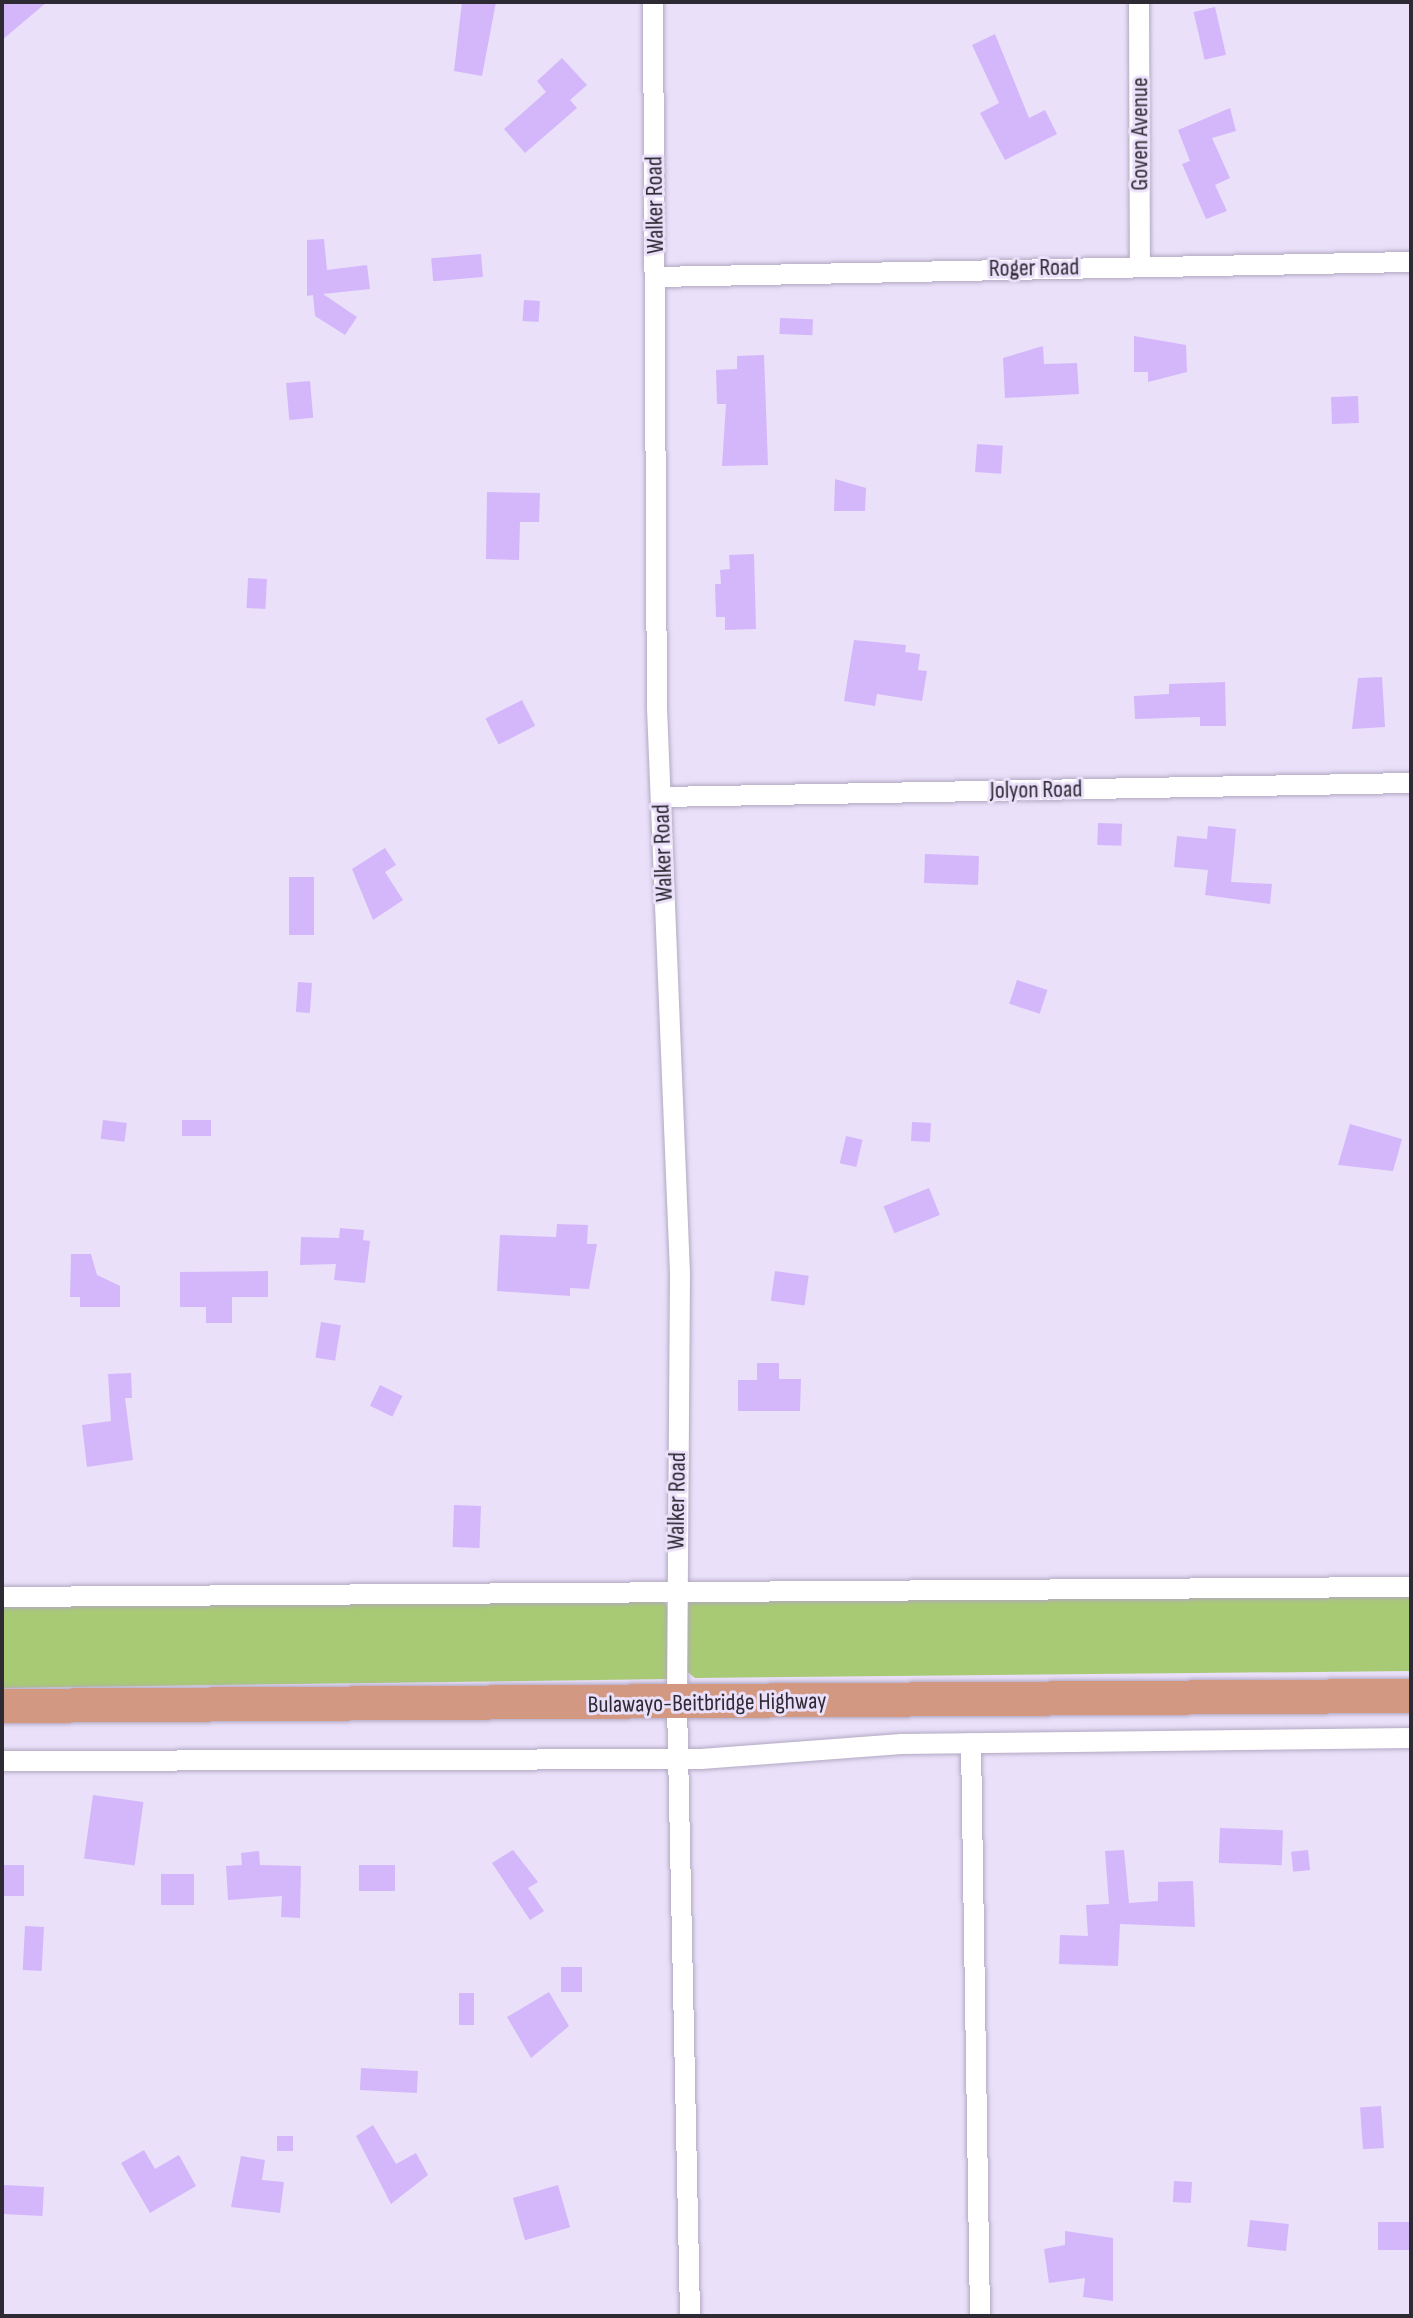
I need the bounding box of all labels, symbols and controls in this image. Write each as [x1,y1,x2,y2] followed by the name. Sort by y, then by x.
[1126,77,1154,191] street label: Goven Avenue
[640,156,670,254] street label: Walker Road
[989,253,1079,283] street label: Roger Road
[990,775,1082,805] street label: Jolyon Road
[647,804,679,902] street label: Walker Road
[662,1452,692,1550] street label: Walker Road
[587,1687,827,1719] street label: Bulawayo-Beitbridge Highway

